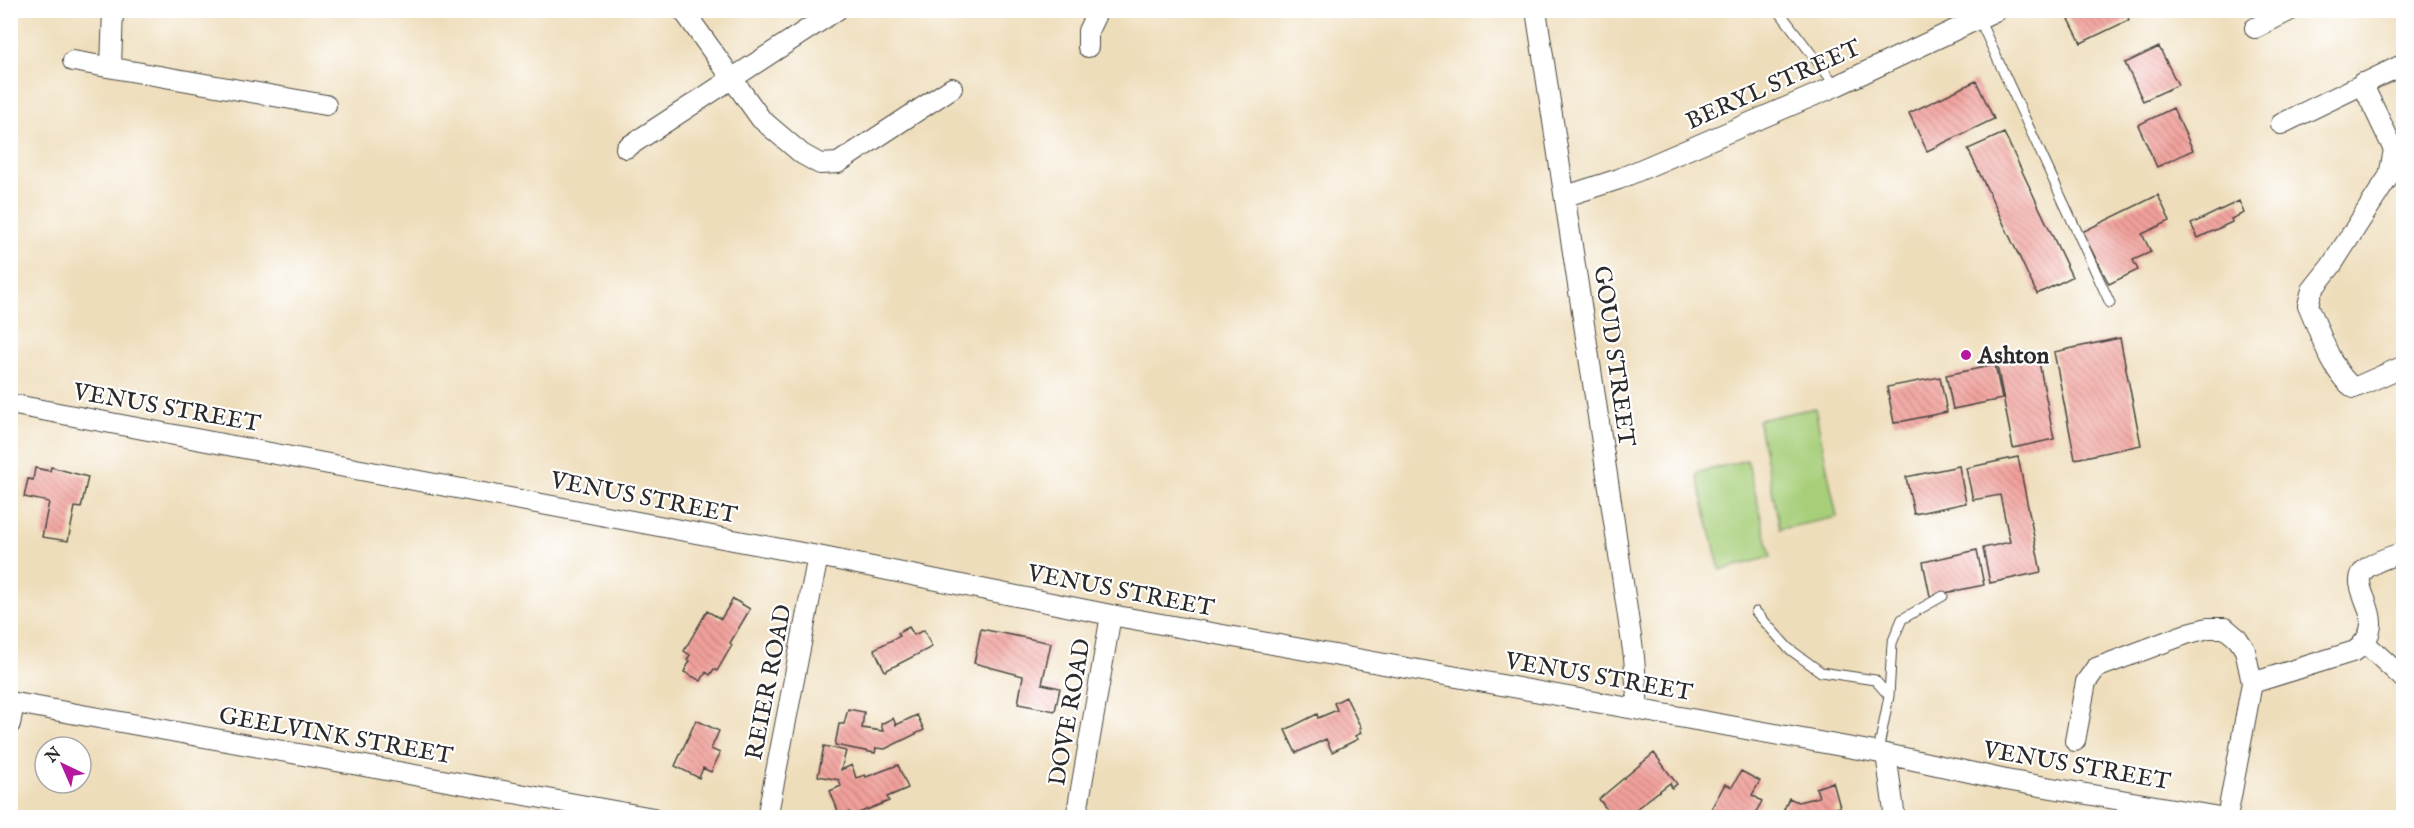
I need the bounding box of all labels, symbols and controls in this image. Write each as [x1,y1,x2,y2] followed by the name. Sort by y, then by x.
[1681,33,1866,138] street label: BERYL STREET
[1585,264,1642,449] street label: GOUD STREET
[1977,341,2049,372] place label: Ashton
[1959,348,1973,362] marker: Ashton
[70,377,263,440] street label: VENUS STREET
[547,465,740,532] street label: VENUS STREET
[1024,558,1217,625] street label: VENUS STREET
[739,602,800,763] street label: REIER ROAD
[1042,636,1099,788] street label: DOVE ROAD
[1502,646,1695,709] street label: VENUS STREET
[216,701,456,772] street label: GEELVINK STREET
[33,735,93,795] north arrow
[1980,735,2173,798] street label: VENUS STREET
[41,744,66,768] text: N

